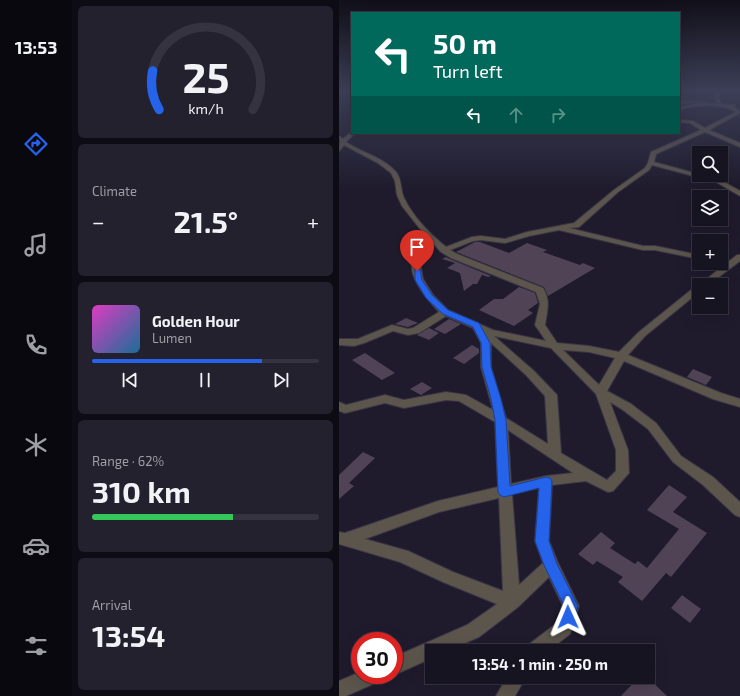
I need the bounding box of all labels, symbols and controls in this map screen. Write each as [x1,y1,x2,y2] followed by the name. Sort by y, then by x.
[433,26,497,60] text: 50 m
[367,28,419,80] icon: left
[15,36,57,58] text: 13:53
[182,51,229,101] text: 25
[433,60,503,82] text: Turn left
[188,100,223,117] text: km/h
[463,104,485,126] icon: left
[505,104,527,126] icon: ahead
[547,104,569,126] icon: right
[22,130,50,158] icon: directions
[692,146,728,314] map controls
[692,146,728,182] button: search
[92,183,137,199] text: Climate
[692,190,728,226] button: layers
[174,203,238,239] text: 21.5°
[92,208,105,234] text: −
[307,208,319,234] text: +
[400,230,434,271] pin
[22,231,50,259] icon: music
[692,234,728,270] button: +
[406,236,428,258] icon: arrive
[692,278,728,314] button: −
[152,312,240,330] text: Golden Hour
[152,330,192,346] text: Lumen
[22,331,50,359] icon: phone
[119,369,141,391] icon: previous
[194,369,216,391] icon: pause
[270,369,292,391] icon: next
[22,431,50,459] icon: climate
[92,453,164,469] text: Range · 62%
[92,473,191,509] text: 310 km
[22,532,50,560] icon: car
[547,596,589,638] position arrow
[92,597,132,613] text: Arrival
[92,617,165,653] text: 13:54
[22,632,50,660] icon: filters
[351,632,403,684] speed limit sign: 30
[472,655,608,673] text: 13:54 · 1 min · 250 m

